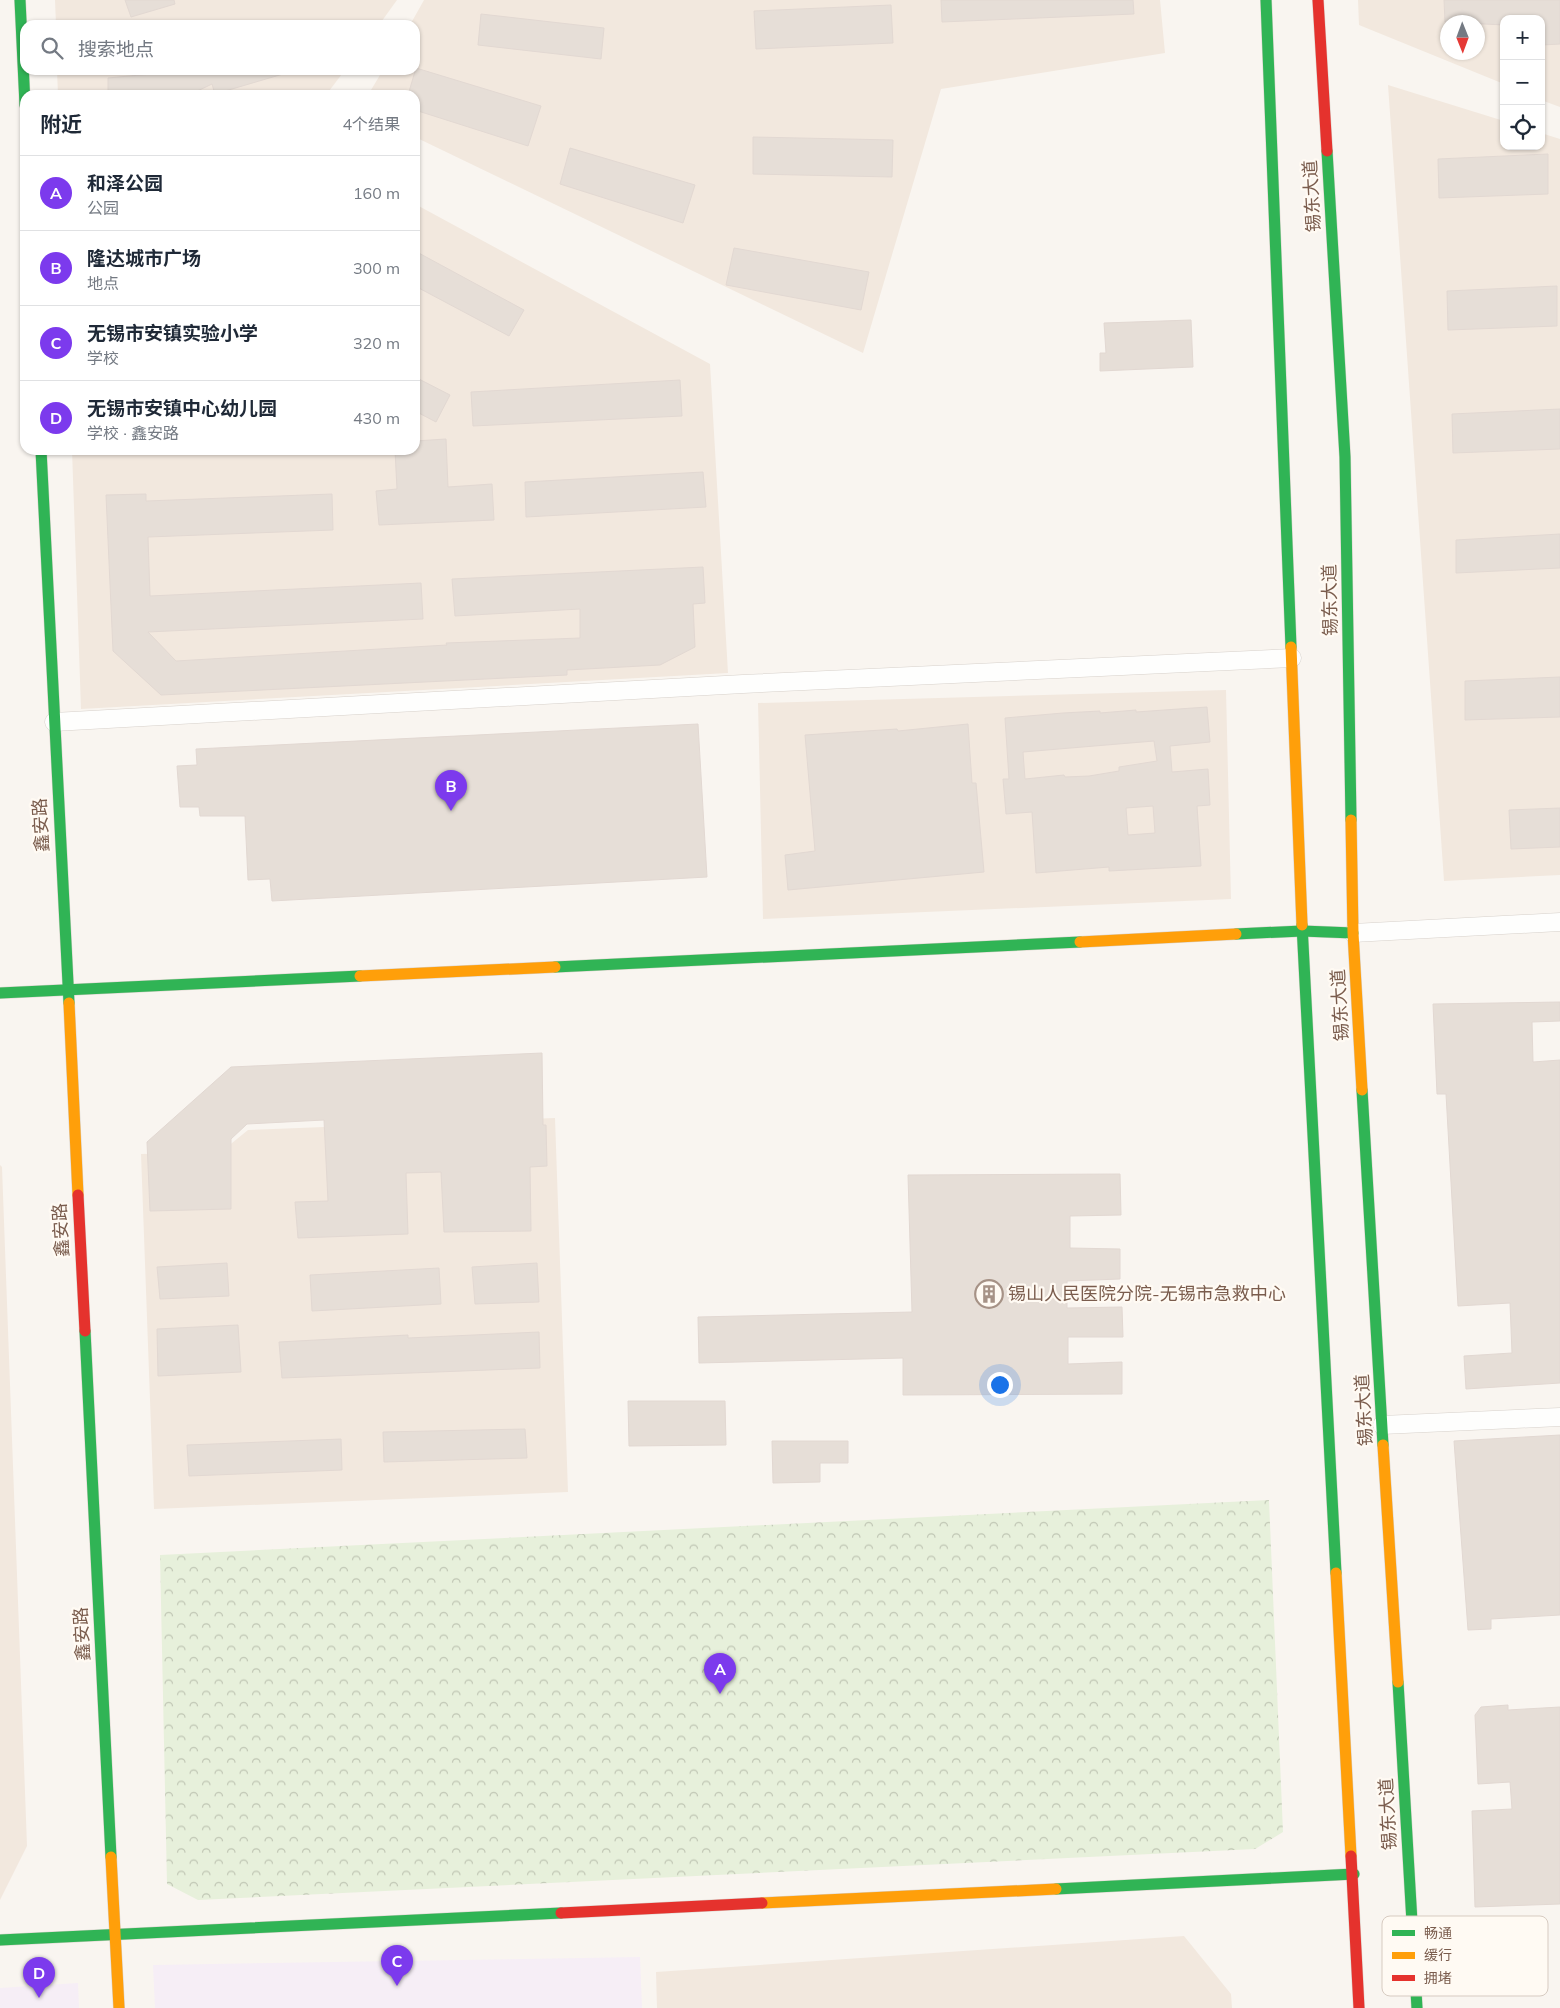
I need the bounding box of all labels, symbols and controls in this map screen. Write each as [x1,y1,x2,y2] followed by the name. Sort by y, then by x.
[1440,15,1485,60] north arrow
[1500,15,1545,150] map controls
[1500,15,1545,60] button: +
[20,20,420,75] search box
[38,34,66,62] icon: search
[78,37,154,61] text: 搜索地点
[1500,60,1545,105] button: −
[1500,105,1545,150] button: locate
[40,111,82,137] text: 附近
[342,114,400,134] text: 4个结果
[1298,159,1325,233] street label: 锡东大道
[87,171,163,195] text: 和泽公园
[50,183,62,203] text: A
[353,183,400,203] text: 160 m
[87,198,119,218] text: 公园
[87,246,201,270] text: 隆达城市广场
[50,258,62,278] text: B
[353,258,400,278] text: 300 m
[87,273,119,293] text: 地点
[87,321,258,345] text: 无锡市安镇实验小学
[51,333,61,353] text: C
[353,333,400,353] text: 320 m
[87,348,119,368] text: 学校
[87,396,277,420] text: 无锡市安镇中心幼儿园
[50,408,62,428] text: D
[353,408,400,428] text: 430 m
[87,423,179,443] text: 学校 · 鑫安路
[1317,564,1342,636] street label: 锡东大道
[435,770,467,811] pin: B
[28,797,53,853] street label: 鑫安路
[1326,968,1353,1042] street label: 锡东大道
[48,1202,73,1258] street label: 鑫安路
[974,1279,1004,1309] building icon: 锡山人民医院分院-无锡市急救中心
[1008,1282,1286,1305] place label: 锡山人民医院分院-无锡市急救中心
[987,1372,1013,1398] your location
[1350,1373,1377,1447] street label: 锡东大道
[69,1606,94,1662] street label: 鑫安路
[704,1653,736,1694] pin: A
[1374,1777,1401,1851] street label: 锡东大道
[1382,1916,1548,1996] legend
[1424,1924,1452,1942] text: 畅通
[381,1945,413,1986] pin: C
[1424,1946,1452,1964] text: 缓行
[23,1957,55,1998] pin: D
[1424,1969,1452,1987] text: 拥堵

